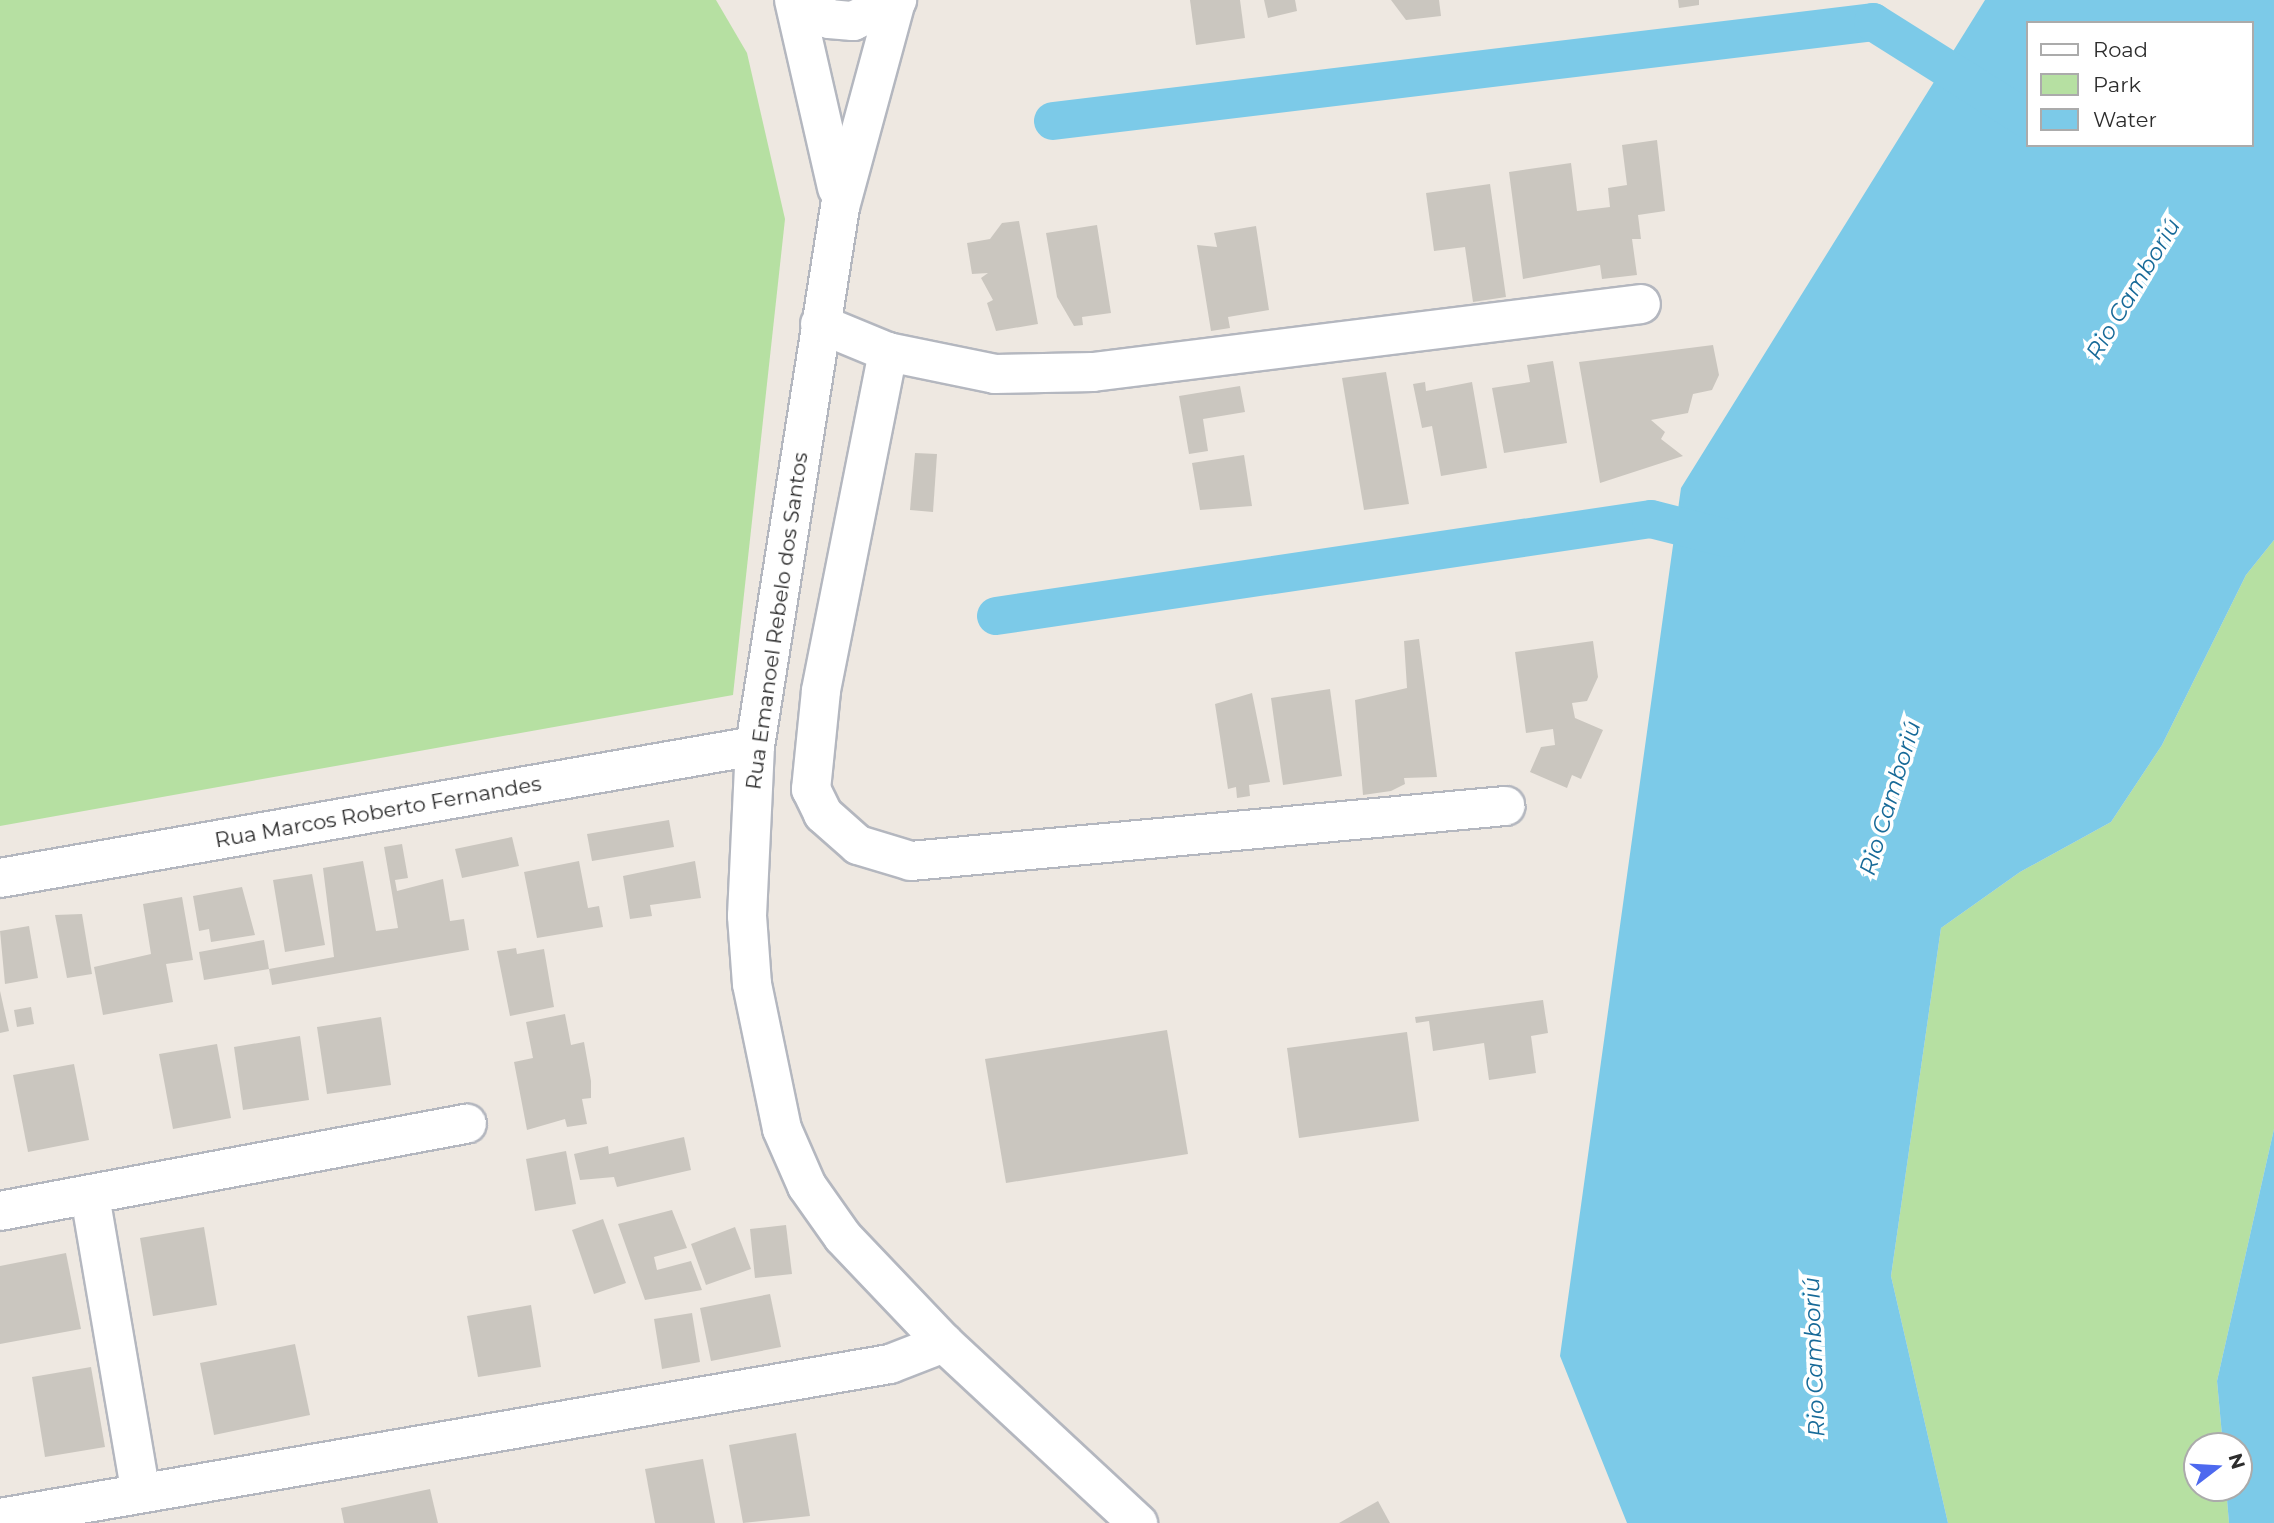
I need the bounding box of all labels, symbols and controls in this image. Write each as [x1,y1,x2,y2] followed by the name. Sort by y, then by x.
[2025,21,2253,147] legend
[2093,37,2148,62] text: Road
[2093,72,2141,97] text: Park
[2093,107,2157,132] text: Water
[2080,213,2186,365] water label: Rio Camboriú
[741,451,813,791] street label: Rua Emanoel Rebelo dos Santos
[1853,717,1927,879] water label: Rio Camboriú
[213,771,543,853] street label: Rua Marcos Roberto Fernandes
[1797,1277,1831,1437] water label: Rio Camboriú
[2183,1432,2253,1502] north arrow
[2223,1451,2250,1472] text: N

